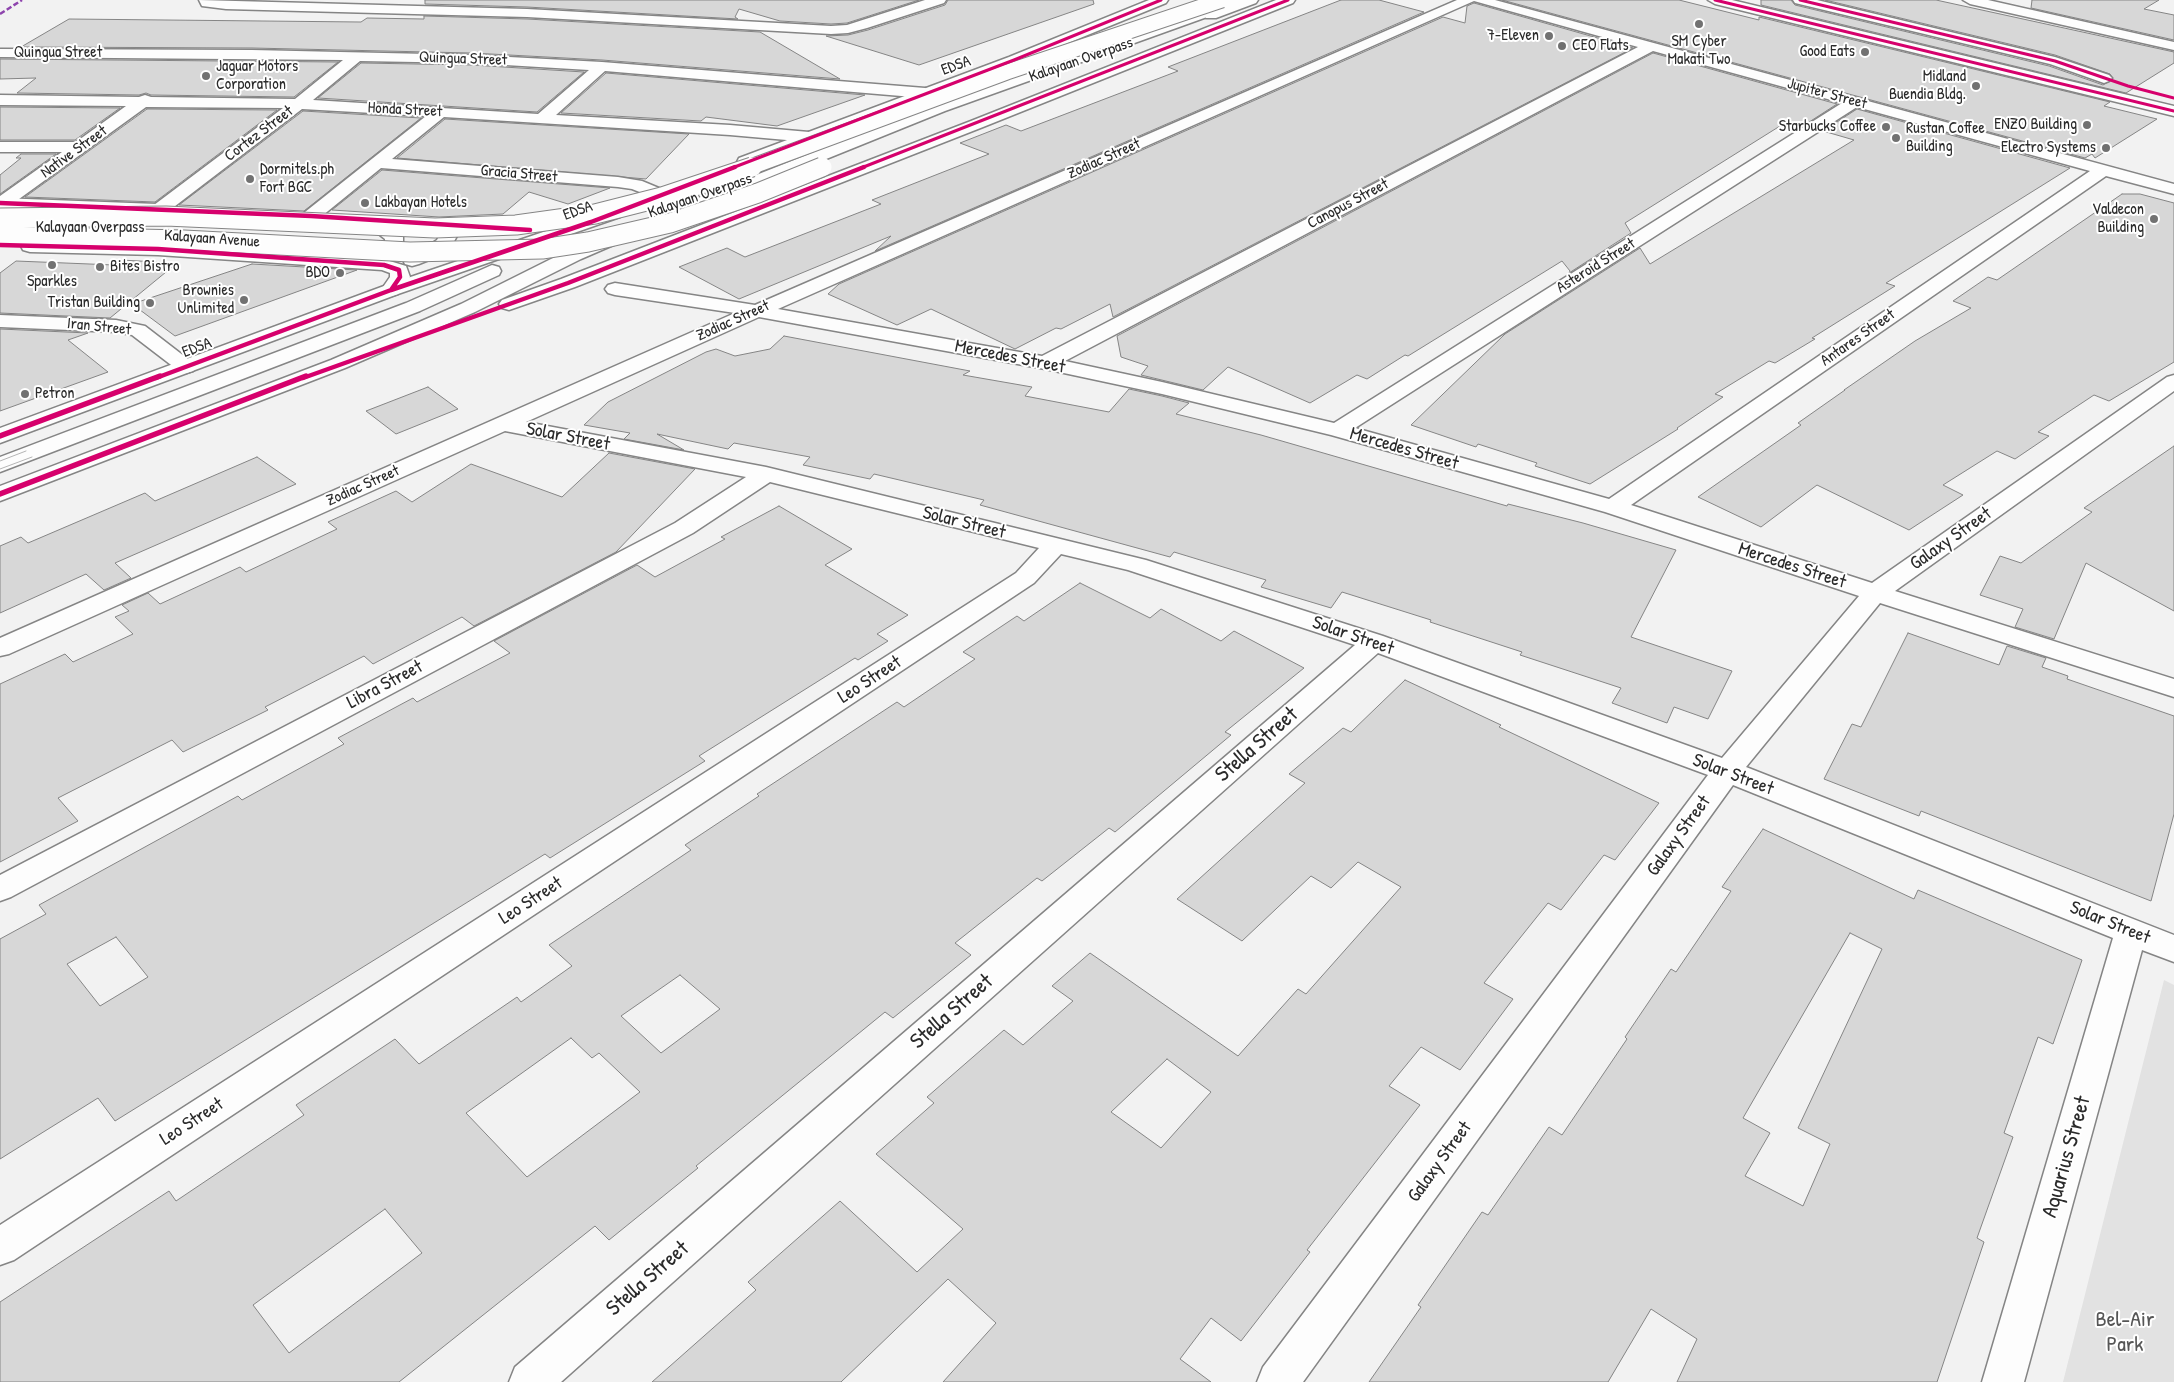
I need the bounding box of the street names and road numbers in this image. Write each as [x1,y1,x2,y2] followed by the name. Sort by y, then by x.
[1027,33,1135,87] street label: Kalayaan Overpass
[14,43,102,63] street label: Quingua Street
[418,48,508,70] street label: Quingua Street
[939,52,973,80] street label: EDSA
[1785,74,1869,114] street label: Jupiter Street
[367,98,443,122] street label: Honda Street
[221,102,297,166] street label: Cortez Street
[37,121,111,183] street label: Native Street
[1065,134,1143,184] street label: Zodiac Street
[480,161,558,187] street label: Gracia Street
[646,169,754,223] street label: Kalayaan Overpass
[1304,175,1392,233] street label: Canopus Street
[561,197,595,225] street label: EDSA
[36,218,144,238] street label: Kalayaan Overpass
[163,226,261,252] street label: Kalayaan Avenue
[1553,234,1639,298] street label: Asteroid Street
[694,296,772,346] street label: Zodiac Street
[1817,305,1899,371] street label: Antares Street
[66,314,132,340] street label: Iran Street
[180,334,214,362] street label: EDSA
[953,335,1067,379] street label: Mercedes Street
[524,418,612,456] street label: Solar Street
[1347,423,1461,475] street label: Mercedes Street
[324,461,402,511] street label: Zodiac Street
[920,502,1008,544] street label: Solar Street
[1906,503,1996,575] street label: Galaxy Street
[1735,538,1849,594] street label: Mercedes Street
[1309,611,1397,661] street label: Solar Street
[834,651,906,709] street label: Leo Street
[343,656,427,714] street label: Libra Street
[1210,702,1304,788] street label: Stella Street
[1689,749,1777,801] street label: Solar Street
[1642,791,1716,881] street label: Galaxy Street
[495,872,567,930] street label: Leo Street
[2066,897,2154,949] street label: Solar Street
[905,969,999,1055] street label: Stella Street
[156,1093,228,1151] street label: Leo Street
[2037,1093,2097,1221] street label: Aquarius Street
[1403,1117,1477,1207] street label: Galaxy Street
[601,1236,695,1322] street label: Stella Street

